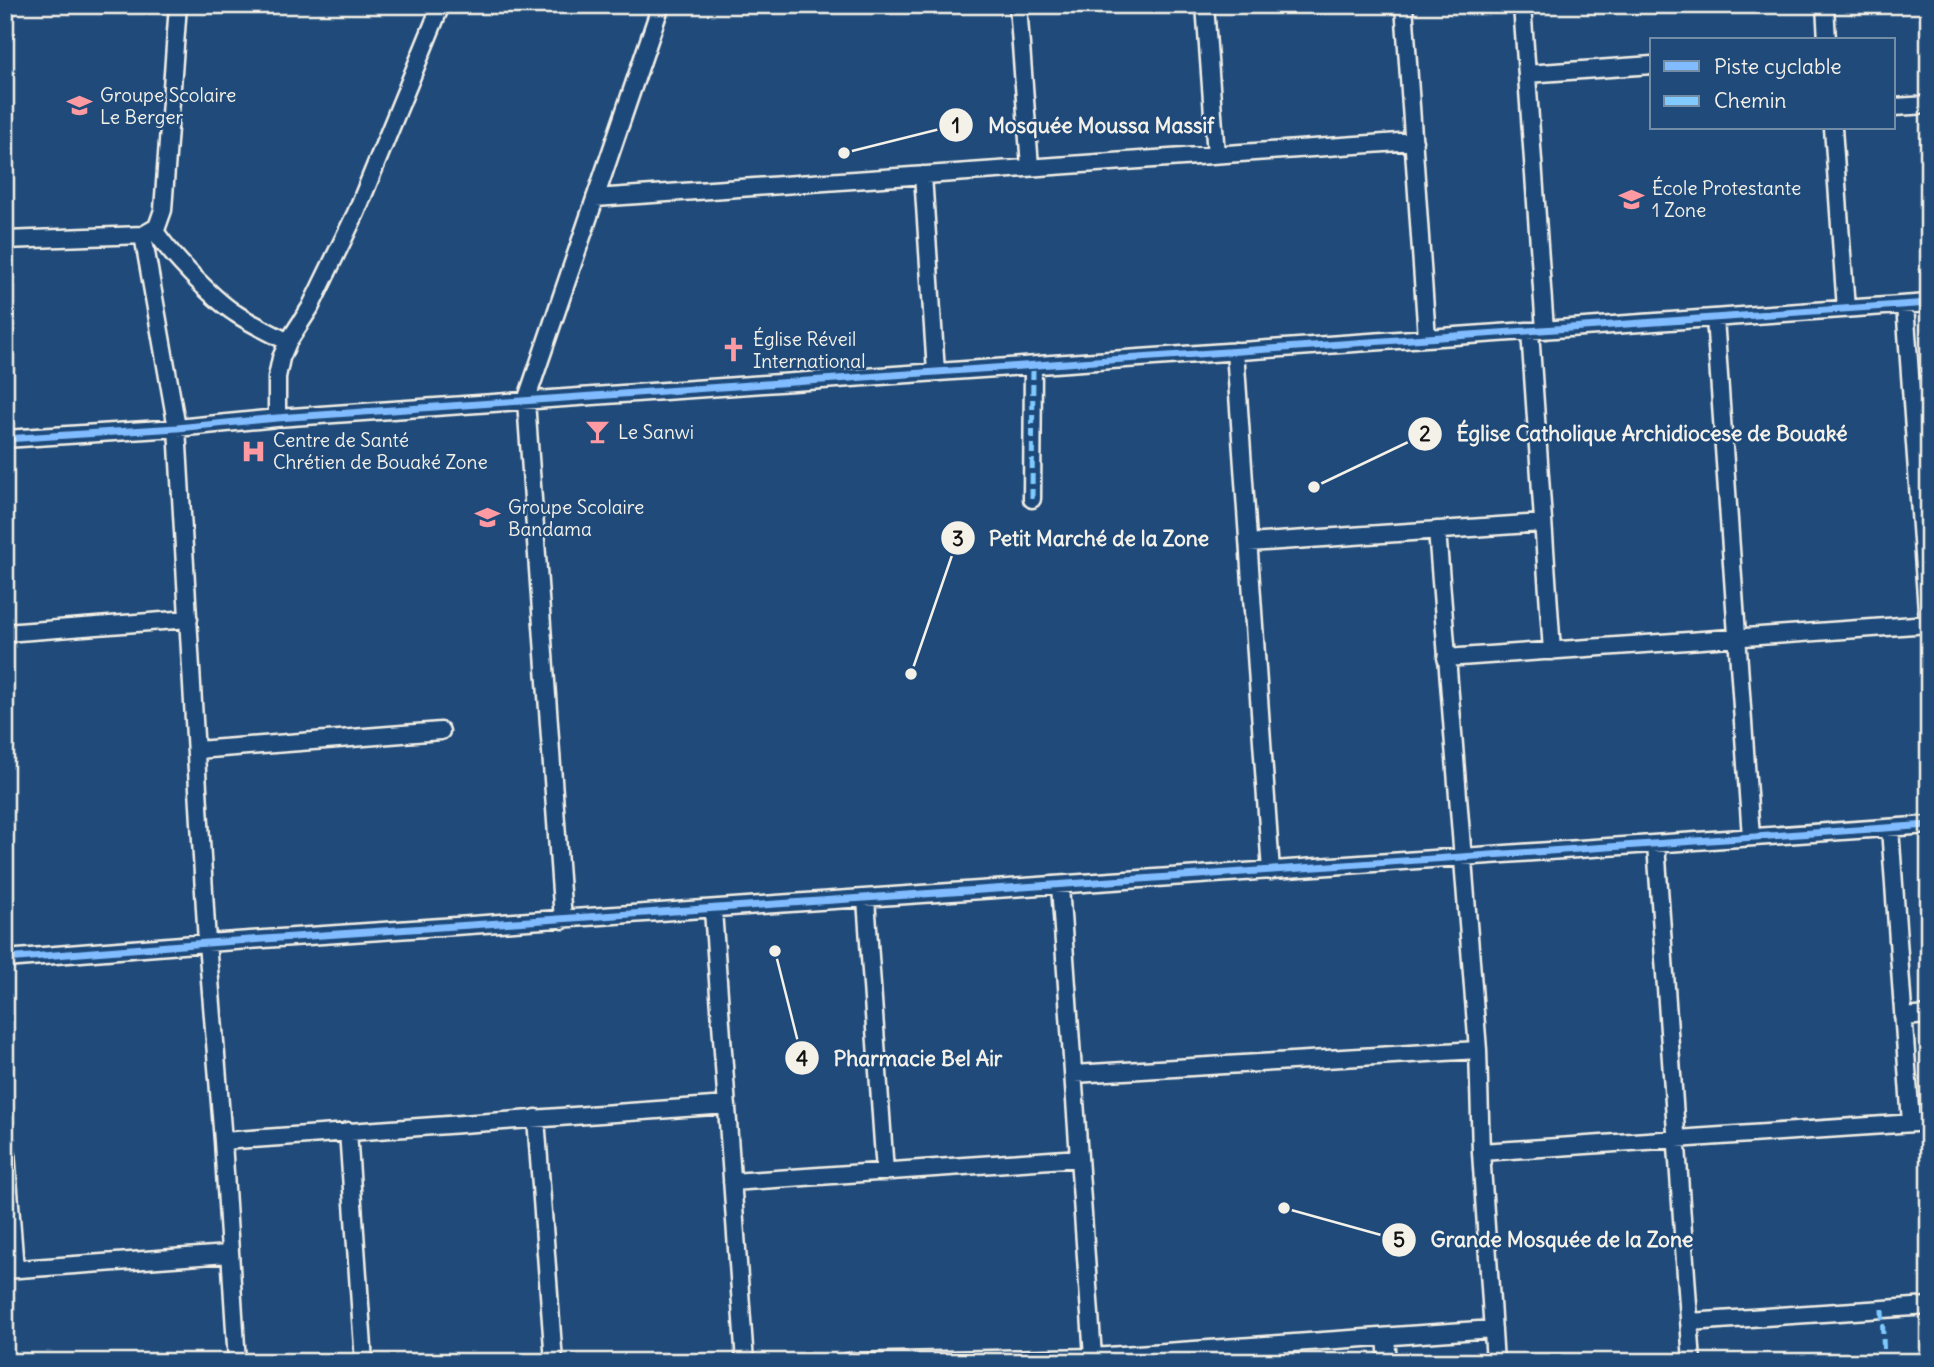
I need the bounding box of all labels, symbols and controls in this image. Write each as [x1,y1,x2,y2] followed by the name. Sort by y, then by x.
[1650,38,1896,130] legend
[1714,53,1842,80] text: Piste cyclable
[100,83,236,129] place label: Groupe Scolaire Le Berger
[1714,87,1787,114] text: Chemin
[66,92,94,120] school or university icon: Groupe Scolaire Le Berger
[938,104,1228,146] callout: Mosquée Moussa Massif
[952,112,960,139] text: 1
[988,112,1215,139] text: Mosquée Moussa Massif
[1652,176,1801,222] place label: École Protestante 1 Zone
[1618,185,1646,213] school or university icon: École Protestante 1 Zone
[753,327,865,373] place label: Église Réveil International
[719,336,747,364] church icon: Église Réveil International
[1407,413,1862,455] callout: Église Catholique Archidiocese de Bouaké
[584,418,612,446] bar icon: Le Sanwi
[1456,419,1848,447] text: Église Catholique Archidiocese de Bouaké
[618,420,694,444] place label: Le Sanwi
[1419,420,1431,447] text: 2
[273,428,488,474] place label: Centre de Santé Chrétien de Bouaké Zone
[239,437,267,465] hospital icon: Centre de Santé Chrétien de Bouaké Zone
[508,495,644,541] place label: Groupe Scolaire Bandama
[474,504,502,532] school or university icon: Groupe Scolaire Bandama
[940,517,1224,559] callout: Petit Marché de la Zone
[952,525,964,552] text: 3
[989,525,1209,552] text: Petit Marché de la Zone
[784,1037,1016,1079] callout: Pharmacie Bel Air
[796,1045,808,1072] text: 4
[834,1045,1003,1072] text: Pharmacie Bel Air
[1382,1219,1707,1261] callout: Grande Mosquée de la Zone
[1393,1226,1405,1253] text: 5
[1431,1226,1693,1253] text: Grande Mosquée de la Zone

